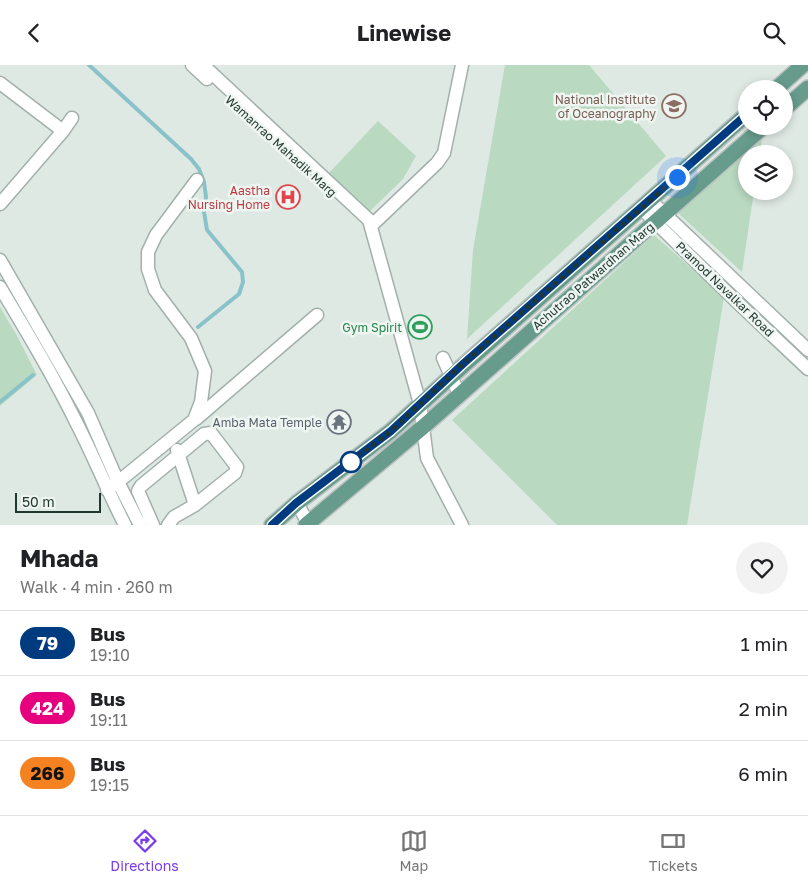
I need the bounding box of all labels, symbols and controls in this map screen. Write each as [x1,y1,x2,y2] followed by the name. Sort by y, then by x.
[20,19,48,47] icon: back
[357,19,451,46] text: Linewise
[760,19,788,47] icon: search
[738,80,793,200] map controls
[738,80,793,135] button: locate
[222,92,340,200] street label: Wamanrao Mahadik Marg
[555,92,656,121] place label: National Institute of Oceanography
[661,93,687,119] school or university icon: National Institute of Oceanography
[738,145,793,200] button: layers
[665,165,690,190] your location
[188,183,270,212] place label: Aastha Nursing Home
[275,184,301,210] hospital icon: Aastha Nursing Home
[529,219,657,333] street label: Achutrao Patwardhan Marg
[673,238,777,340] street label: Pramod Navalkar Road
[407,314,433,340] sports icon: Gym Spirit
[342,320,402,335] place label: Gym Spirit
[326,409,352,435] temple icon: Amba Mata Temple
[213,415,322,430] place label: Amba Mata Temple
[340,451,362,473] unlabelled marker
[15,490,101,513] scale bar
[22,493,55,510] text: 50 m
[736,542,788,594] button: heart
[20,543,98,572] text: Mhada
[20,577,173,597] text: Walk · 4 min · 260 m
[90,622,125,645] text: Bus
[37,632,58,654] text: 79
[740,632,788,655] text: 1 min
[90,645,130,665] text: 19:10
[90,687,125,710] text: Bus
[31,697,64,719] text: 424
[739,697,788,720] text: 2 min
[90,710,128,730] text: 19:11
[90,752,125,775] text: Bus
[31,762,64,784] text: 266
[738,762,788,785] text: 6 min
[90,775,129,795] text: 19:15
[110,827,179,874] tab: Directions
[399,827,428,874] tab: Map
[649,827,698,874] tab: Tickets

